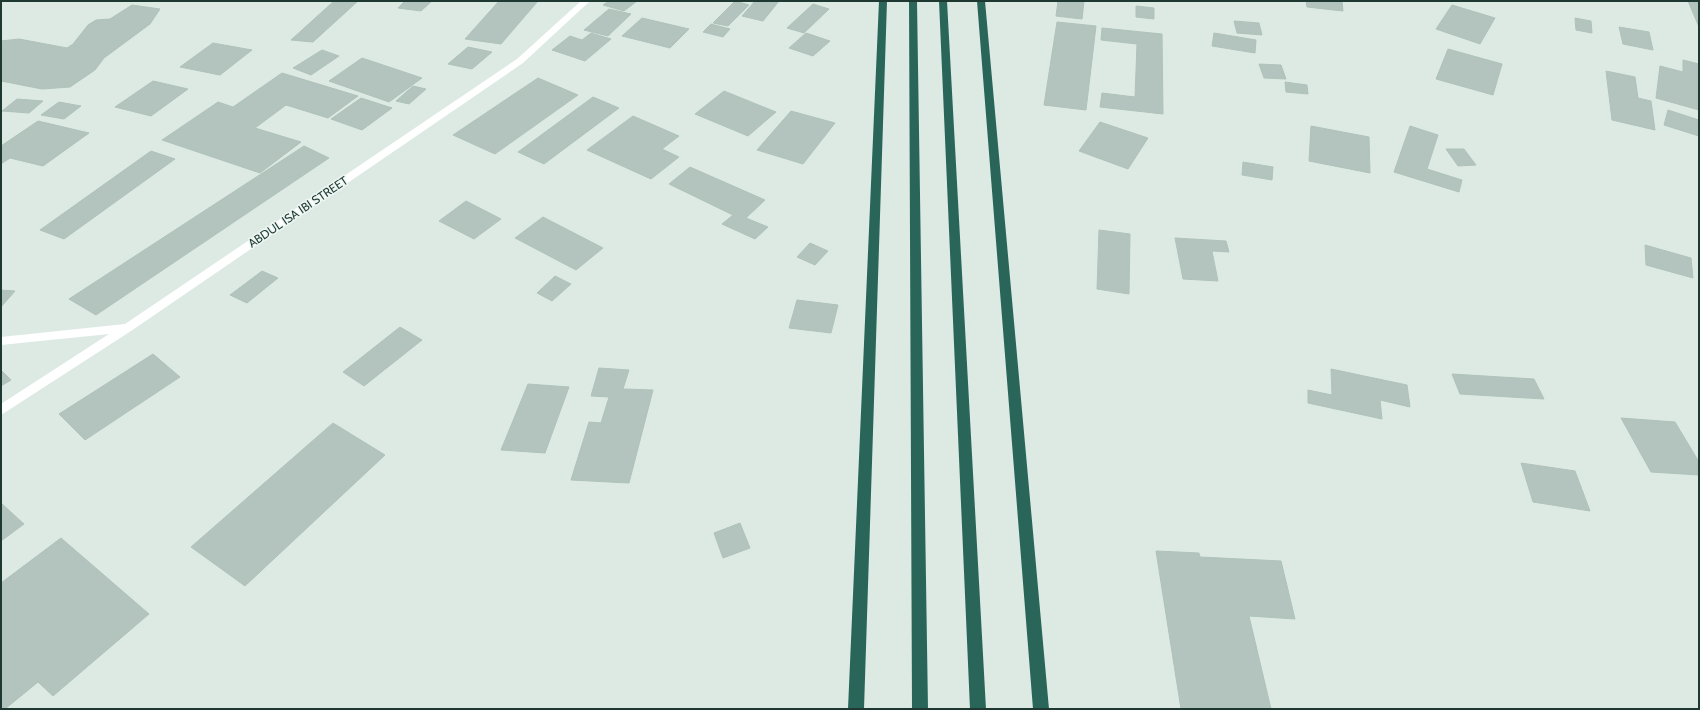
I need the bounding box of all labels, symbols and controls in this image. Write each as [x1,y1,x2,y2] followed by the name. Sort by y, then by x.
[245,172,351,251] street label: ABDUL ISA IBI STREET

